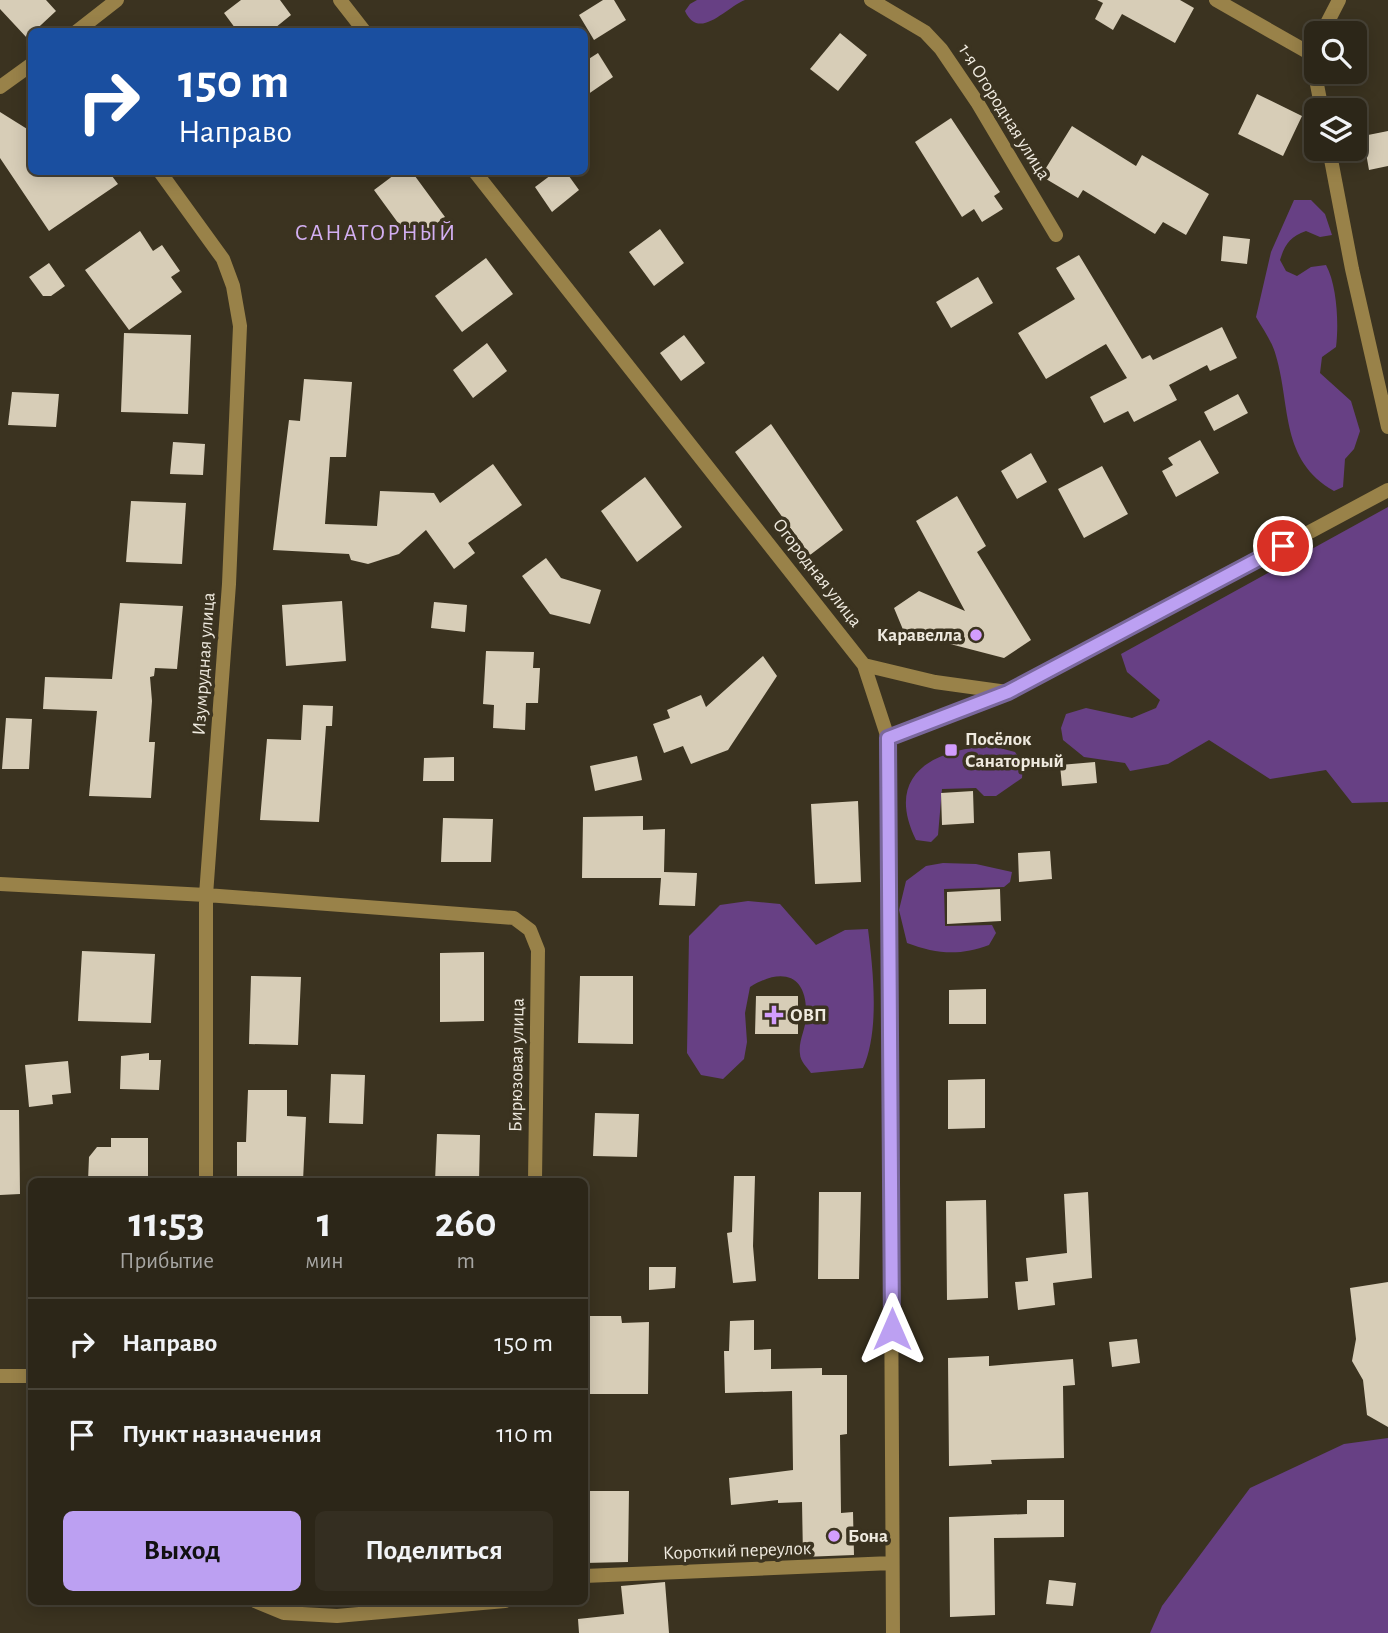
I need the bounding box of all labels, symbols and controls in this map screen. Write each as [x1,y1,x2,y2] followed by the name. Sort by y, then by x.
[1304,21,1367,161] map controls
[1304,21,1367,84] button: search
[955,41,1054,184] street label: 1-я Огородная улица
[63,56,154,147] icon: right
[178,58,289,107] text: 150 m
[1304,98,1367,161] button: layers
[178,116,292,148] text: Направо
[295,221,457,245] district label: САНАТОРНЫЙ
[769,515,865,631] street label: Огородная улица
[1253,516,1313,576] pin
[1264,527,1302,565] icon: arrive
[190,592,218,736] street label: Изумрудная улица
[877,626,962,645] place label: Каравелла
[968,627,984,643] marker: Каравелла
[965,730,1064,771] place label: Посёлок Санаторный
[943,742,959,758] marker: Посёлок Санаторный
[506,997,528,1132] street label: Бирюзовая улица
[764,1005,784,1025] marker: ОВП
[790,1006,827,1025] place label: ОВП
[129,1202,205,1244] text: 11:53
[317,1202,332,1244] text: 1
[435,1202,497,1244] text: 260
[119,1250,214,1273] text: Прибытие
[305,1250,344,1273] text: мин
[457,1250,475,1273] text: m
[855,1292,929,1366] position arrow
[63,1325,101,1363] icon: right
[122,1330,217,1356] text: Направо
[494,1330,553,1356] text: 150 m
[63,1416,101,1454] icon: arrive
[122,1421,322,1447] text: Пункт назначения
[496,1421,553,1447] text: 110 m
[63,1511,301,1591] button: Выход
[315,1511,553,1591] button: Поделиться
[848,1527,888,1546] place label: Бона
[826,1528,842,1544] marker: Бона
[662,1539,812,1563] street label: Короткий переулок

